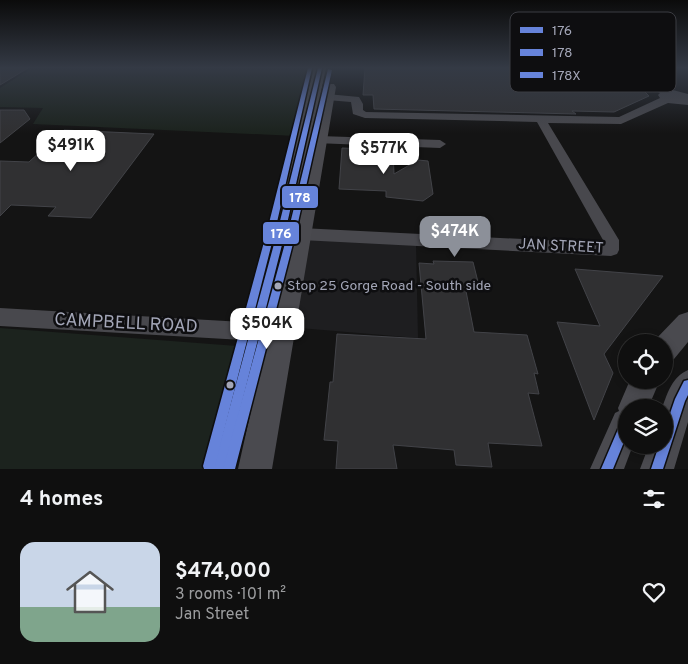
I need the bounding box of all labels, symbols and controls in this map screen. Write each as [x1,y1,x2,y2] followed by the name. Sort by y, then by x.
[510,12,676,92] legend
[552,23,572,40] text: 176
[552,45,573,62] text: 178
[552,68,581,85] text: 178X
[36,130,106,172] pin: $491K
[349,132,419,175] pin: $577K
[47,136,95,156] text: $491K
[360,139,408,159] text: $577K
[281,185,319,209] line badge: 178
[289,190,311,207] text: 178
[420,216,490,258] pin: $474K
[262,221,300,245] line badge: 176
[431,222,479,242] text: $474K
[270,226,292,243] text: 176
[518,235,604,259] street label: JAN STREET
[287,278,491,295] place label: Stop 25 Gorge Road - South side
[273,281,283,291] marker: Stop 25 Gorge Road - South side
[232,308,302,350] pin: $504K
[54,309,198,339] street label: CAMPBELL ROAD
[241,314,293,334] text: $504K
[618,334,673,454] map controls
[618,334,673,389] button: locate
[225,380,235,390] unlabelled marker
[618,399,673,454] button: layers
[640,485,668,513] icon: filters
[20,486,103,513] text: 4 homes
[175,558,271,585] text: $474,000
[60,562,120,622] icon: home
[640,578,668,606] icon: heart
[175,585,286,605] text: 3 rooms · 101 m²
[175,605,249,625] text: Jan Street

